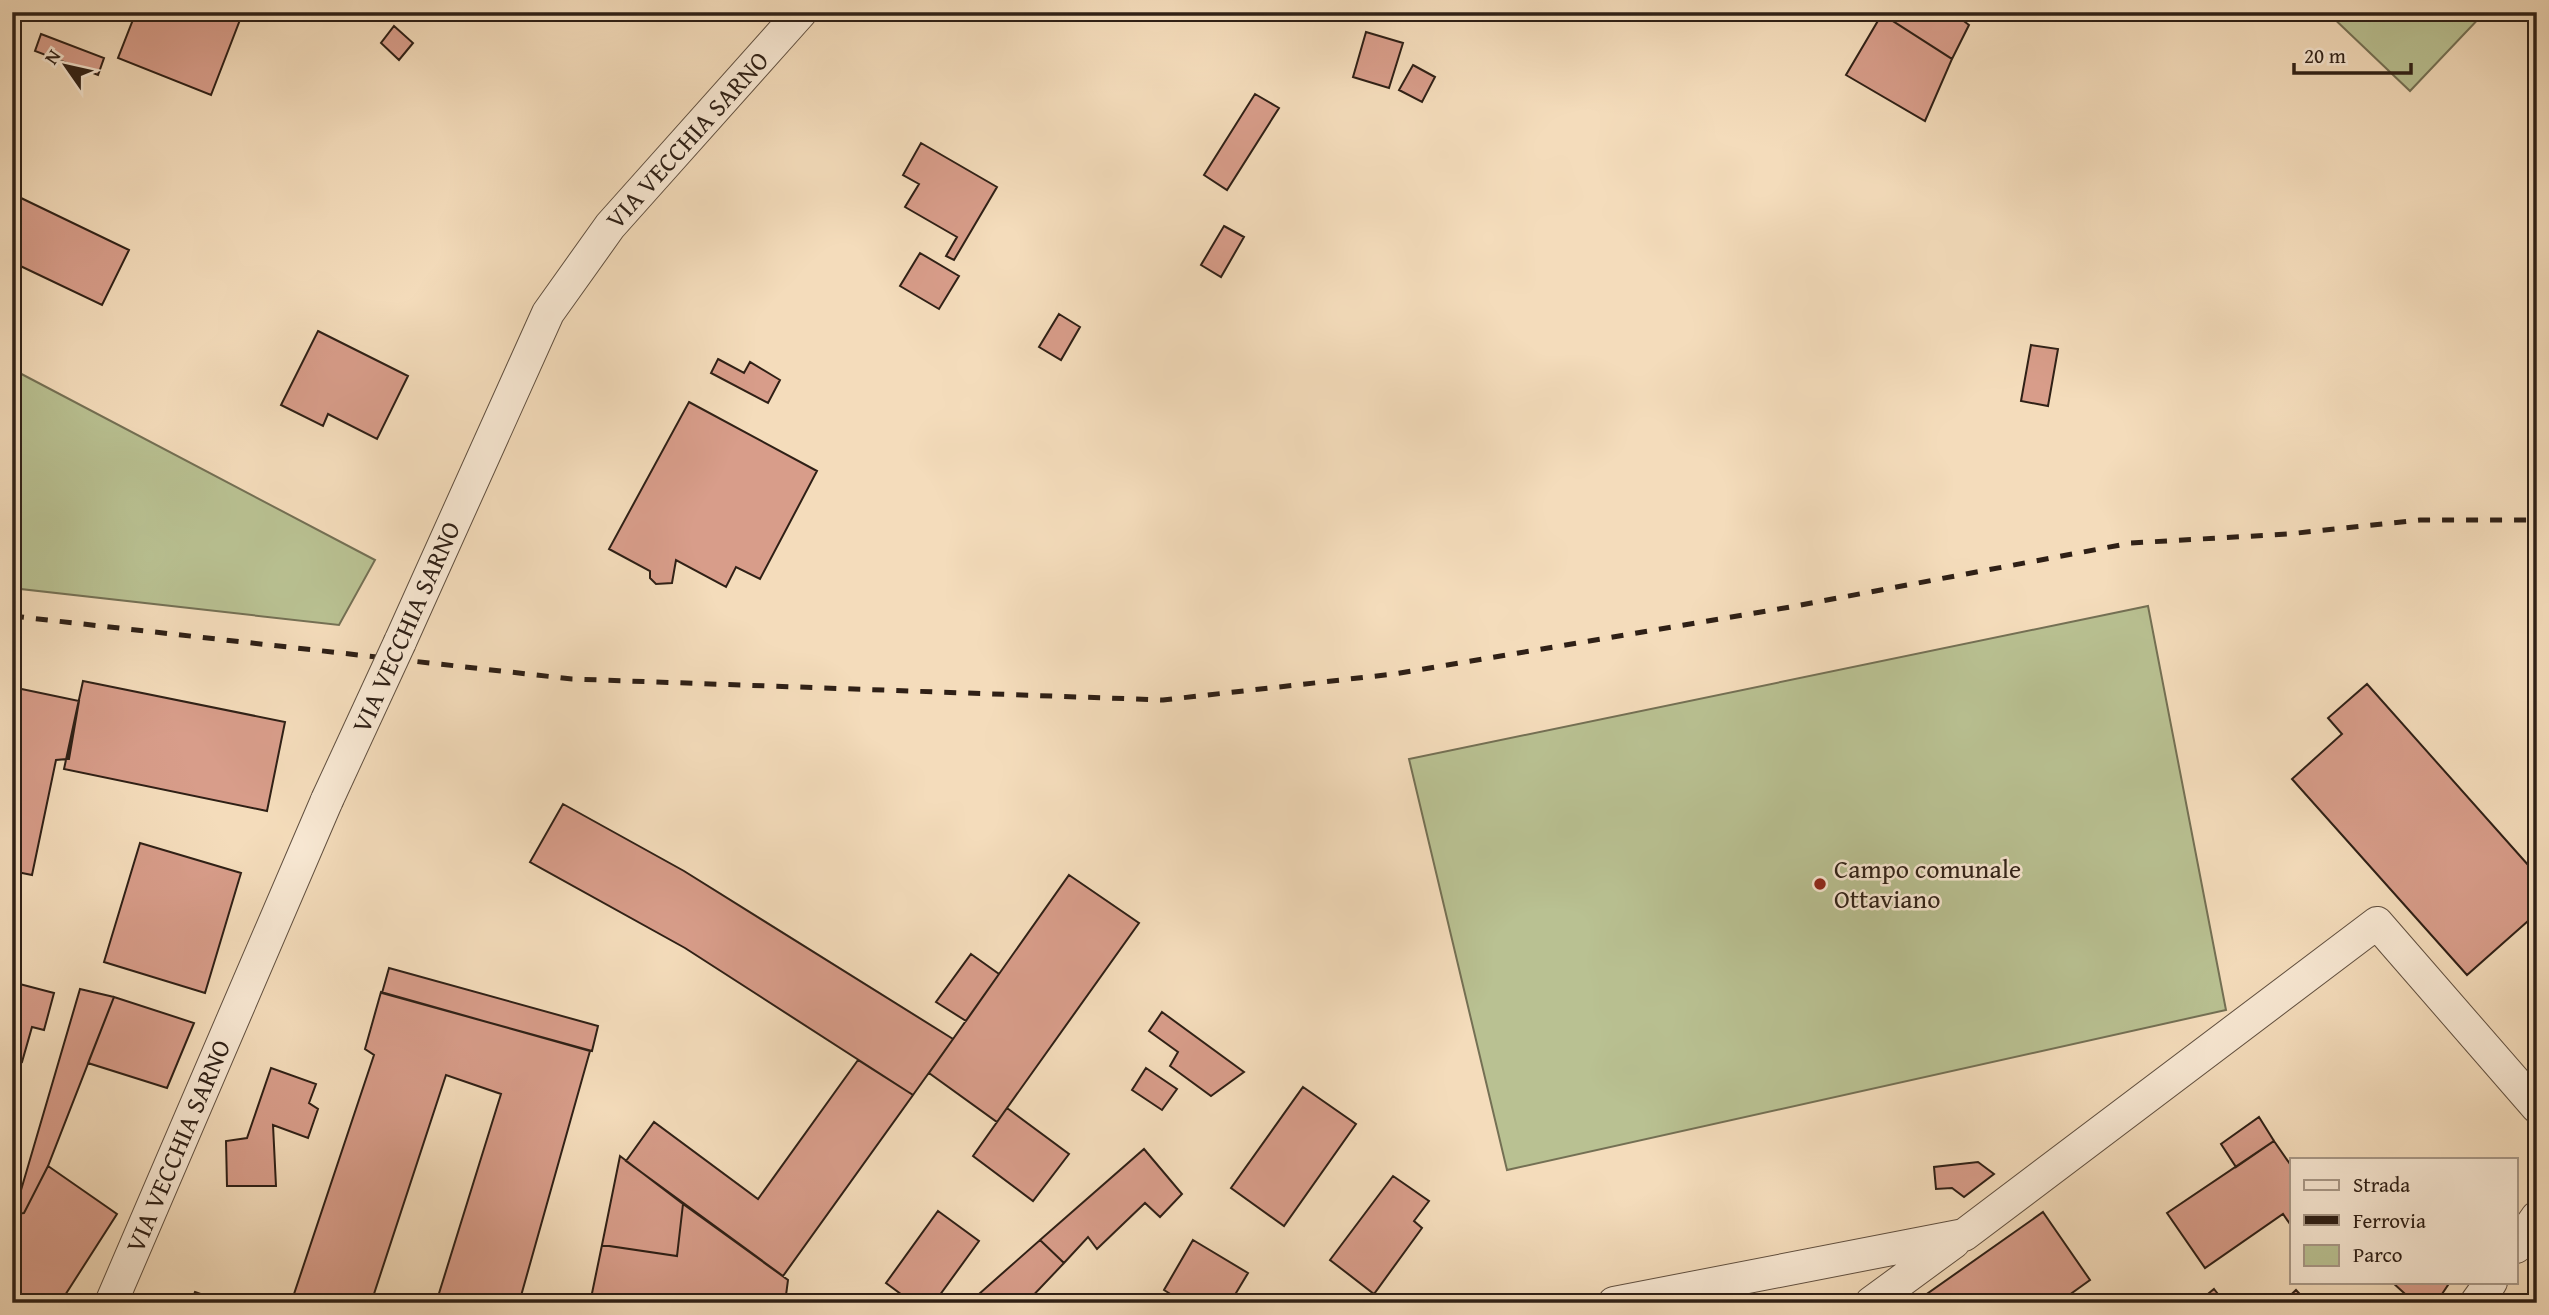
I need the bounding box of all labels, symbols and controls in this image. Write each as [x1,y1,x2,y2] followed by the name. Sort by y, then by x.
[32,32,102,102] north arrow
[2294,32,2411,76] scale bar
[2304,40,2346,71] text: 20 m
[596,42,777,237] street label: VIA VECCHIA SARNO
[37,43,67,70] text: N
[341,515,470,739] street label: VIA VECCHIA SARNO
[1834,849,2021,918] place label: Campo comunale Ottaviano
[1812,876,1828,892] marker: Campo comunale Ottaviano
[115,1033,240,1258] street label: VIA VECCHIA SARNO
[2290,1158,2518,1284] legend
[2353,1169,2410,1200] text: Strada
[2353,1205,2426,1236] text: Ferrovia
[2353,1239,2403,1270] text: Parco

